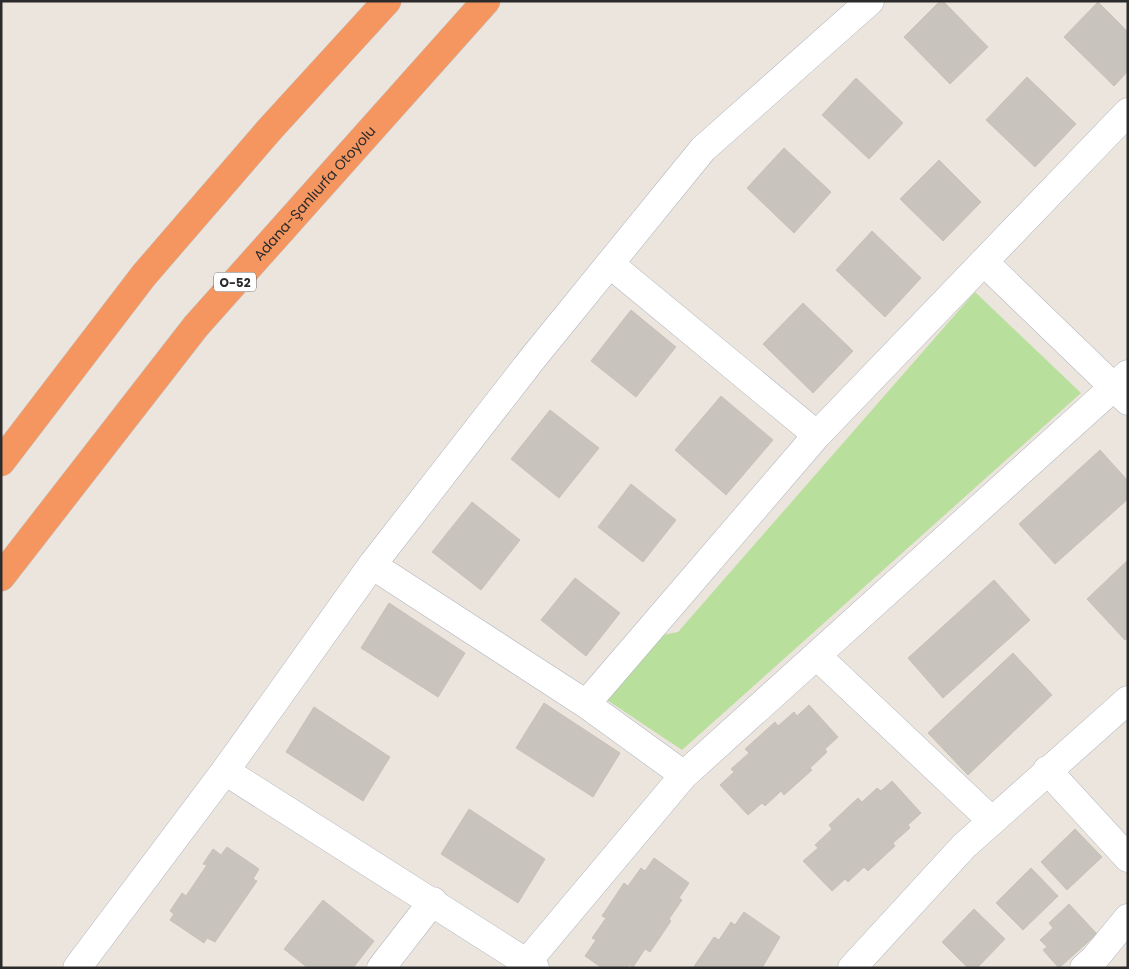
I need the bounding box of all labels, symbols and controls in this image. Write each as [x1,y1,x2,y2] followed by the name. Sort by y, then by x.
[249,121,380,265] street label: Adana-Şanlıurfa Otoyolu
[214,272,256,292] road number: O-52

